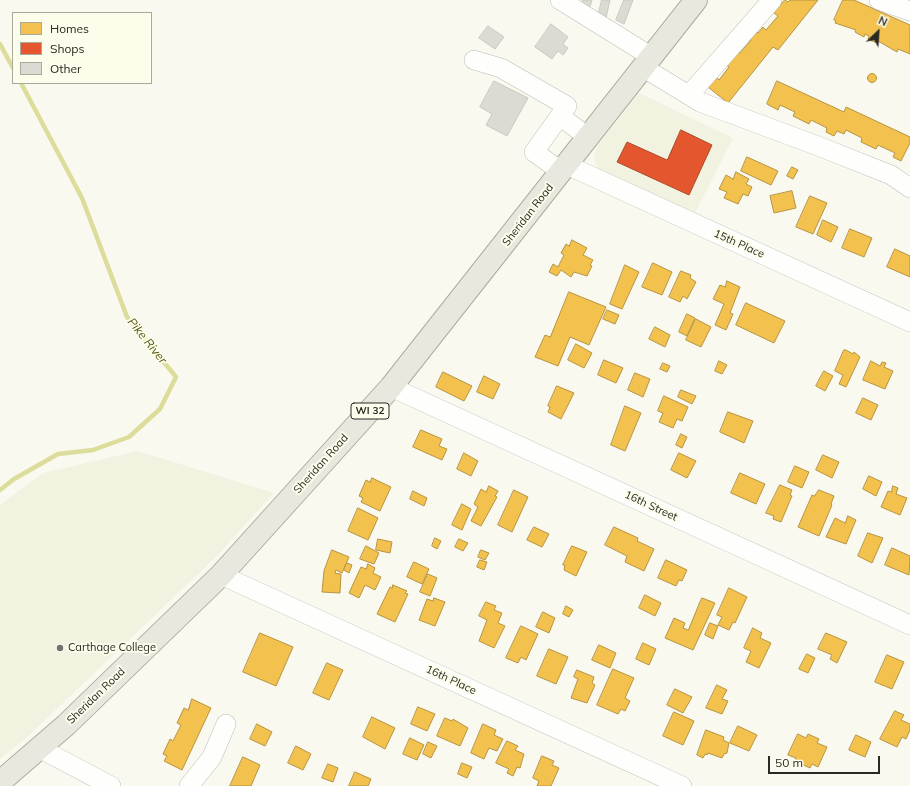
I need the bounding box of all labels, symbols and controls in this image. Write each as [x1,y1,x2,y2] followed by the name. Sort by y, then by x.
[12,12,152,84] legend
[858,12,898,52] north arrow
[876,13,890,29] text: N
[50,21,89,36] text: Homes
[50,41,85,56] text: Shops
[50,61,81,76] text: Other
[500,181,556,249] street label: Sheridan Road
[712,227,766,261] street label: 15th Place
[124,315,170,367] water label: Pike River
[351,403,389,419] road number: WI 32
[291,432,351,496] street label: Sheridan Road
[622,488,680,524] street label: 16th Street
[68,641,156,655] place label: Carthage College
[55,643,65,653] marker: Carthage College
[424,663,478,697] street label: 16th Place
[64,665,128,727] street label: Sheridan Road
[770,748,882,774] scale bar
[775,755,803,770] text: 50 m

